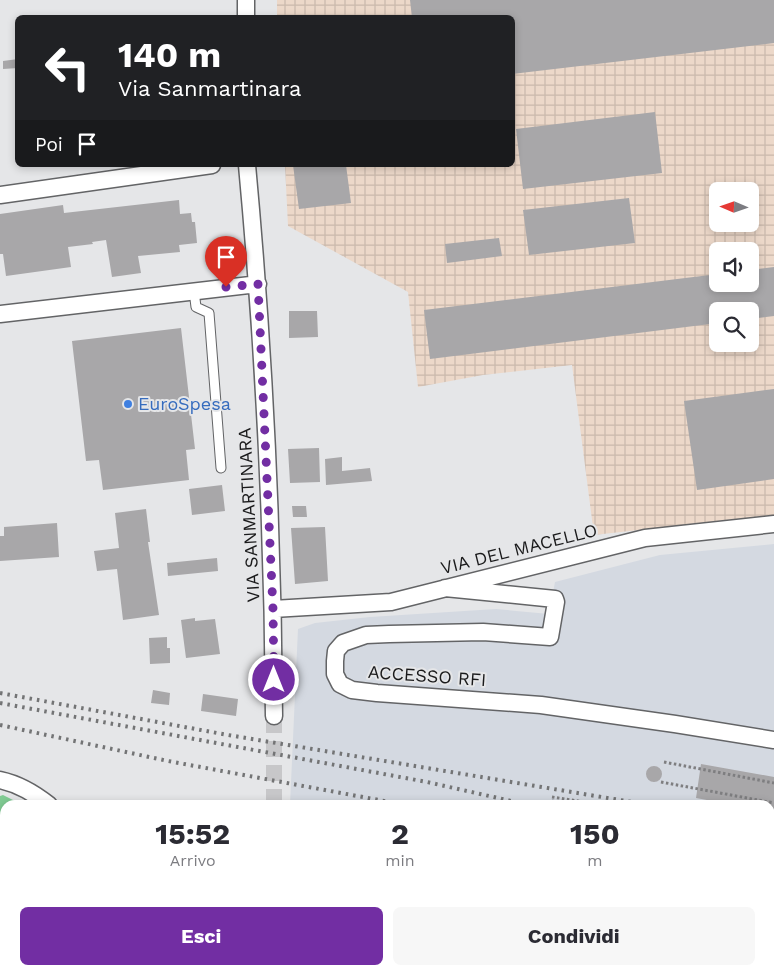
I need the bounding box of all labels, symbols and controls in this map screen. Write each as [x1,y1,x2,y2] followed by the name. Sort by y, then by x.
[118,34,221,76] text: 140 m
[35,35,100,100] icon: left
[118,76,302,101] text: Via Sanmartinara
[73,130,101,158] icon: arrive
[35,133,63,156] text: Poi
[709,182,759,232] north arrow
[709,182,759,352] map controls
[205,236,247,287] pin
[709,242,759,292] button: sound
[212,243,240,271] icon: arrive
[709,302,759,352] button: search
[138,393,231,414] place label: EuroSpesa
[122,398,134,410] marker: EuroSpesa
[233,427,264,603] street label: VIA SANMARTINARA
[439,519,599,578] street label: VIA DEL MACELLO
[247,653,299,705] position arrow
[367,661,487,690] street label: ACCESSO RFI
[155,816,230,851] text: 15:52
[391,816,409,851] text: 2
[570,816,620,851] text: 150
[170,851,216,870] text: Arrivo
[385,851,415,870] text: min
[587,851,602,870] text: m
[20,907,383,965] button: Esci
[393,907,755,965] button: Condividi

